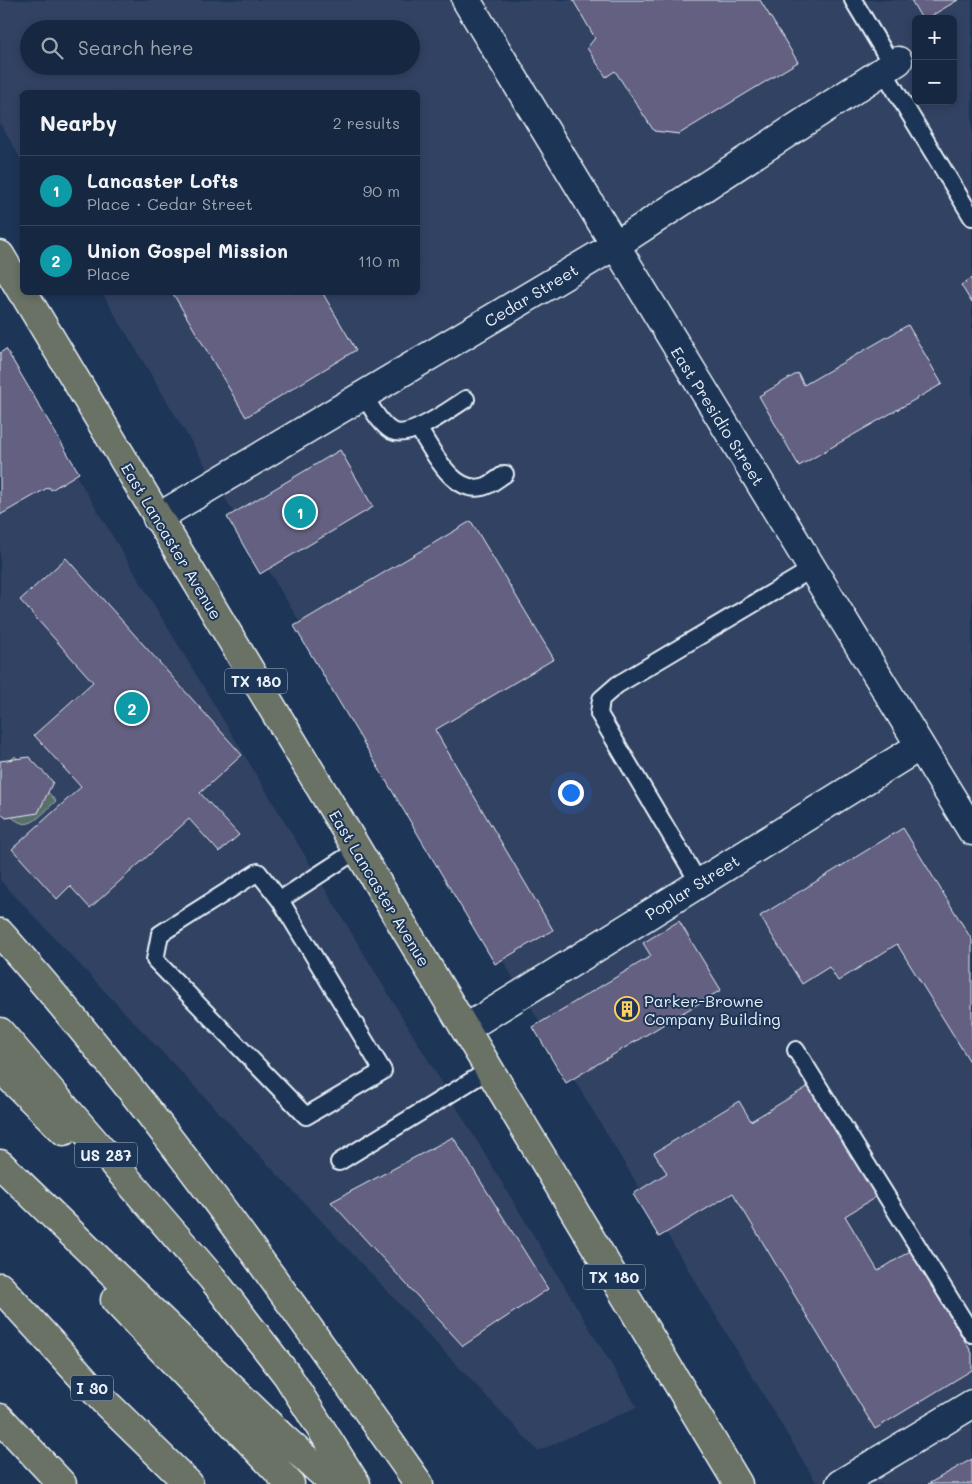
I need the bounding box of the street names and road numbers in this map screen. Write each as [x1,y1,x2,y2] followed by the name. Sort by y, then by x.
[480,259,582,331] street label: Cedar Street
[667,343,769,489] street label: East Presidio Street
[117,459,227,623] street label: East Lancaster Avenue
[225,668,287,694] road number: TX 180
[325,806,435,970] street label: East Lancaster Avenue
[641,850,743,924] street label: Poplar Street
[75,1142,137,1168] road number: US 287
[583,1264,645,1290] road number: TX 180
[71,1376,113,1400] road number: I 30

